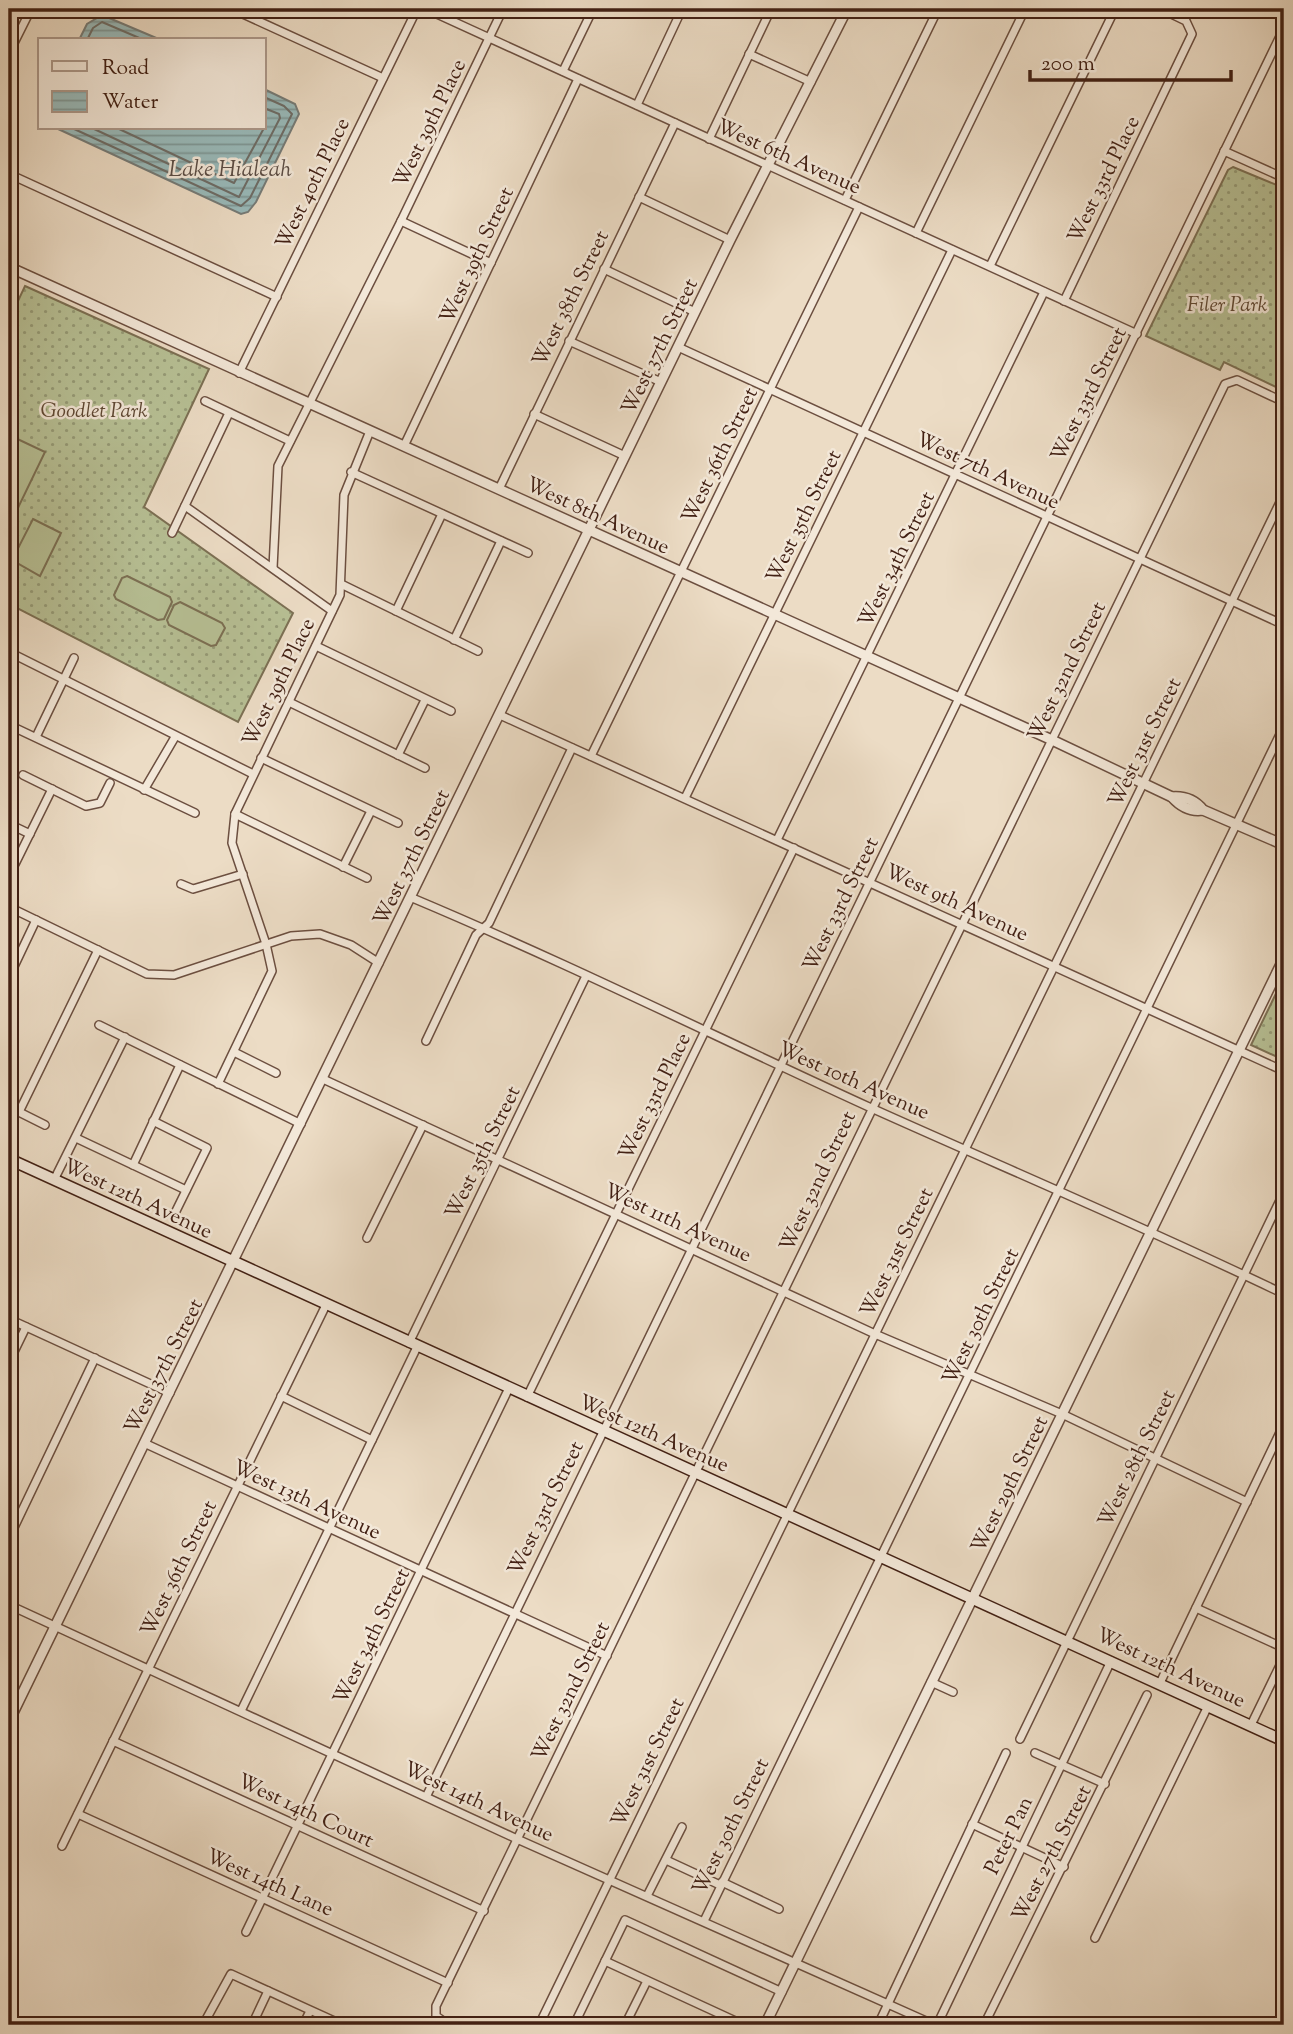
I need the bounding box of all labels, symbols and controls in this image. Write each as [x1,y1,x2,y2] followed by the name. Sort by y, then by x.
[38,38,266,130] legend
[1030,38,1232,82] scale bar
[1041,50,1095,80] text: 200 m
[102,54,149,84] text: Road
[387,55,475,193] street label: West 39th Place
[102,88,159,118] text: Water
[1061,111,1149,249] street label: West 33rd Place
[269,113,359,255] street label: West 40th Place
[711,113,865,203] street label: West 6th Avenue
[168,154,292,187] water label: Lake Hialeah
[433,183,523,329] street label: West 39th Street
[526,226,618,372] street label: West 38th Street
[615,274,707,420] street label: West 37th Street
[1187,291,1268,321] park label: Filer Park
[1044,323,1135,467] street label: West 33rd Street
[675,383,767,529] street label: West 36th Street
[40,397,148,427] park label: Goodlet Park
[910,425,1064,518] street label: West 7th Avenue
[760,445,850,589] street label: West 35th Street
[520,470,674,563] street label: West 8th Avenue
[852,487,944,633] street label: West 34th Street
[1021,597,1115,747] street label: West 32nd Street
[236,614,324,752] street label: West 39th Place
[1101,673,1190,813] street label: West 31st Street
[367,785,459,931] street label: West 37th Street
[796,833,887,977] street label: West 33rd Street
[879,857,1033,950] street label: West 9th Avenue
[612,1028,700,1166] street label: West 33rd Place
[773,1035,934,1129] street label: West 10th Avenue
[439,1081,529,1225] street label: West 35th Street
[773,1107,865,1257] street label: West 32nd Street
[57,1152,217,1248] street label: West 12th Avenue
[599,1177,756,1271] street label: West 11th Avenue
[853,1183,942,1323] street label: West 31st Street
[936,1244,1028,1390] street label: West 30th Street
[118,1294,212,1440] street label: West 37th Street
[1092,1385,1184,1533] street label: West 28th Street
[573,1388,733,1481] street label: West 12th Avenue
[965,1411,1057,1558] street label: West 29th Street
[501,1437,592,1581] street label: West 33rd Street
[227,1453,385,1548] street label: West 13th Avenue
[134,1496,226,1642] street label: West 36th Street
[327,1564,419,1710] street label: West 34th Street
[525,1617,619,1767] street label: West 32nd Street
[1090,1621,1250,1717] street label: West 12th Avenue
[604,1693,693,1833] street label: West 31st Street
[686,1754,778,1900] street label: West 30th Street
[398,1755,558,1851] street label: West 14th Avenue
[232,1767,378,1857] street label: West 14th Court
[1005,1780,1100,1927] street label: West 27th Street
[978,1792,1042,1880] street label: Peter Pan
[201,1842,338,1925] street label: West 14th Lane

